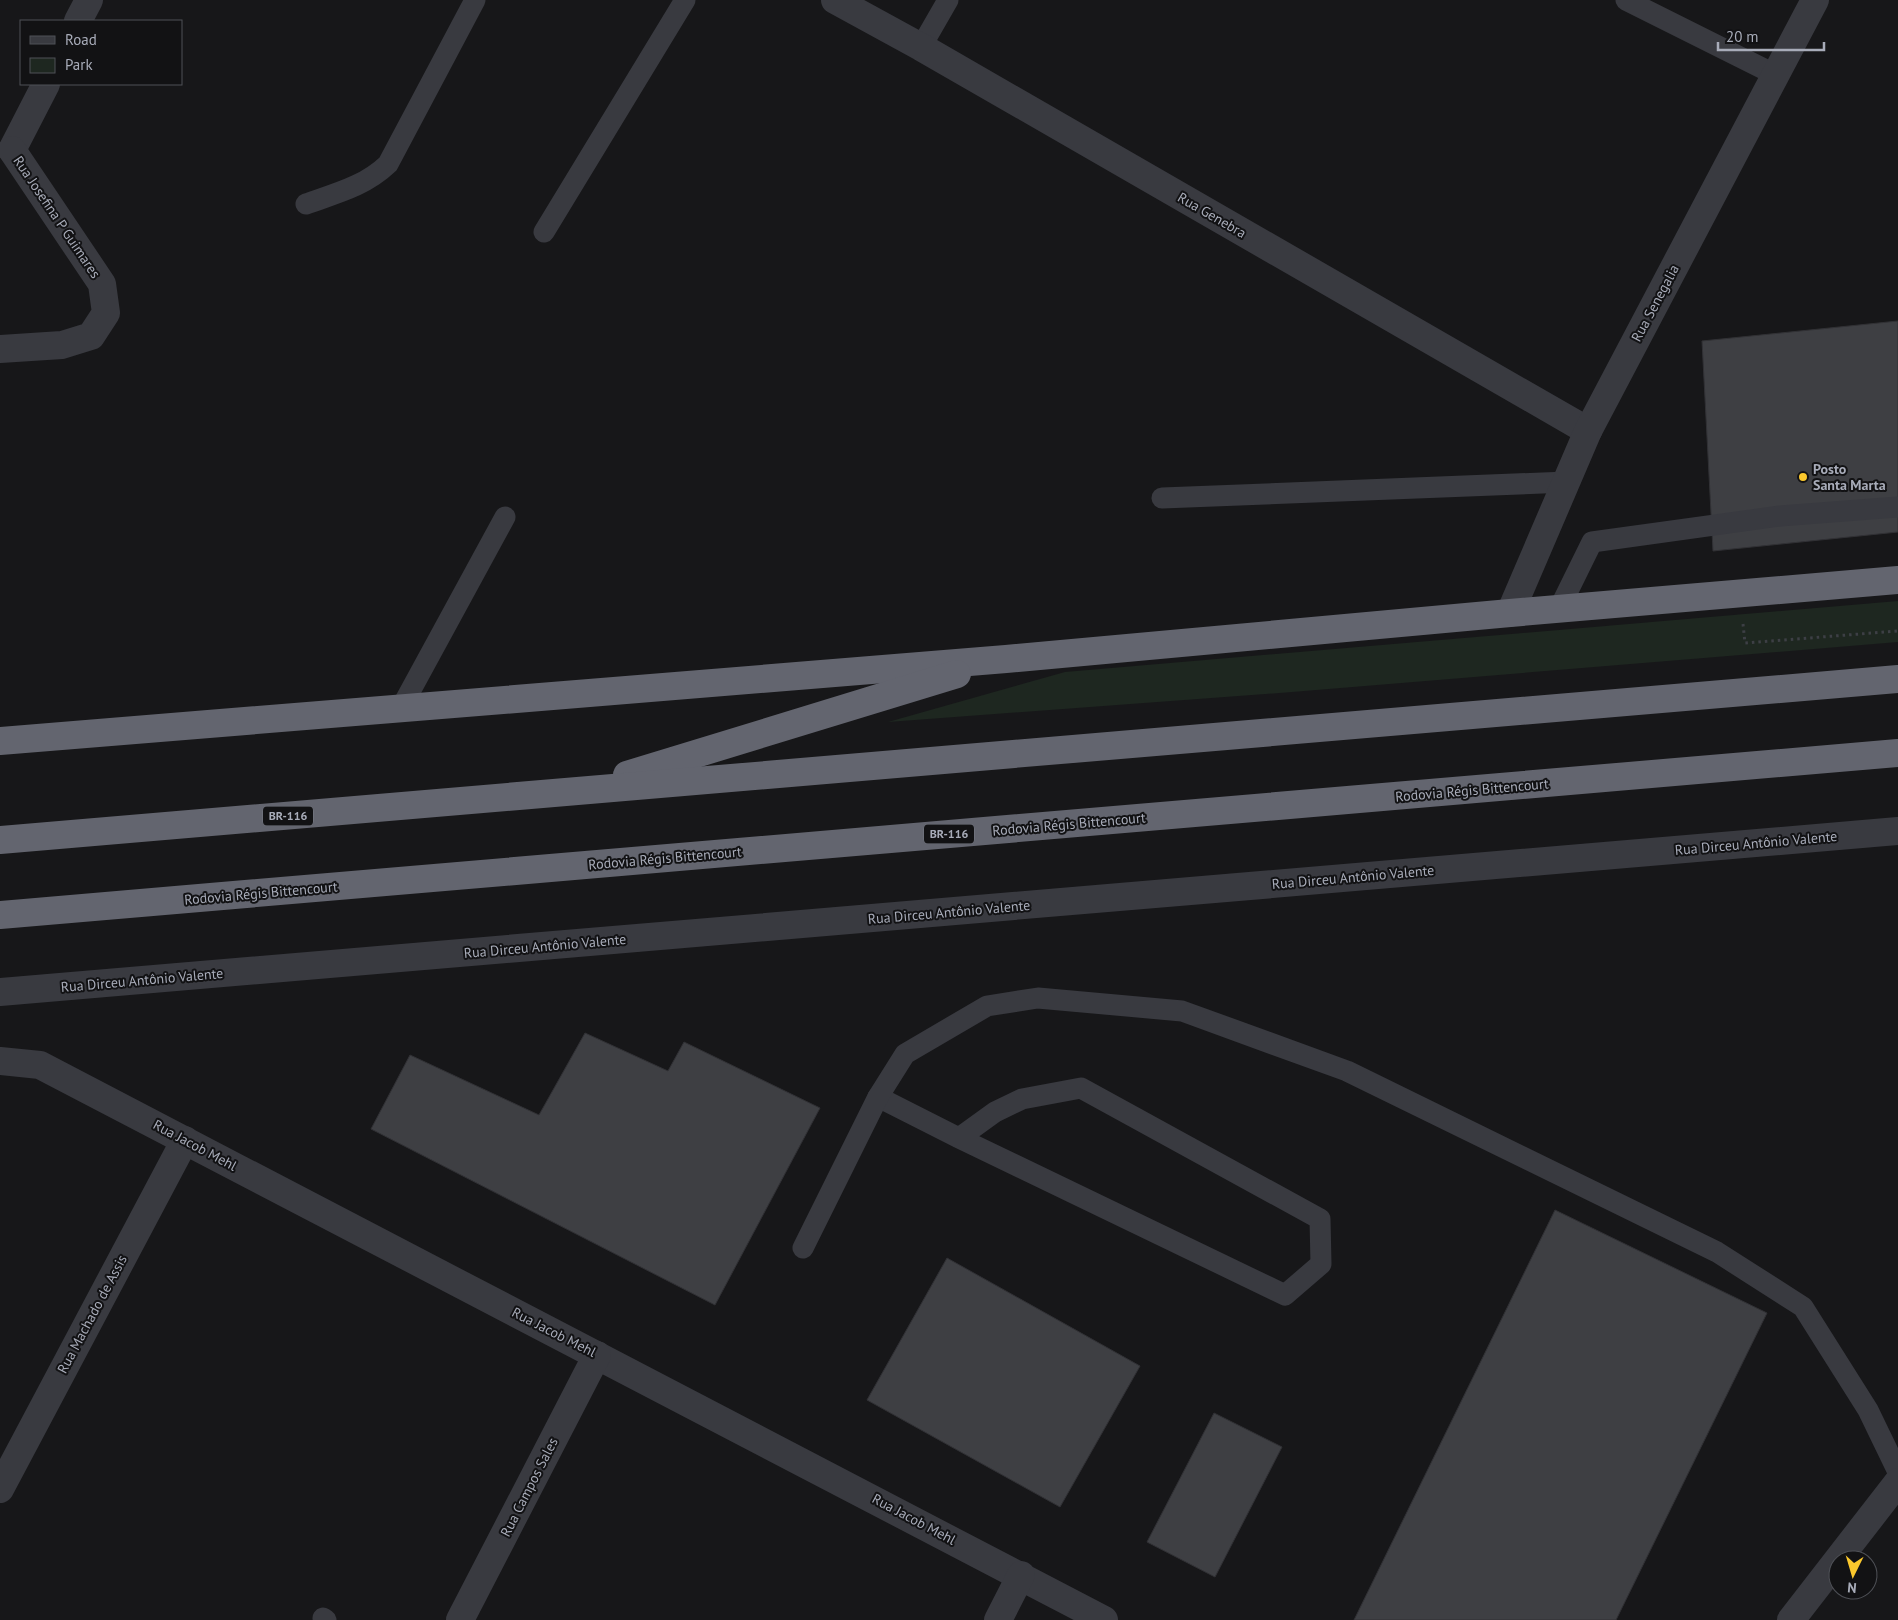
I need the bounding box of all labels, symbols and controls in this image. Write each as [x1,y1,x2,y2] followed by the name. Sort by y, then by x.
[20,20,182,85] legend
[1718,20,1824,52] scale bar
[1726,27,1759,46] text: 20 m
[65,30,97,49] text: Road
[65,55,93,74] text: Park
[9,152,105,282] street label: Rua Josefina P Guimares
[1175,188,1250,242] street label: Rua Genebra
[1627,261,1683,345] street label: Rua Senegalia
[1813,460,1886,494] place label: Posto Santa Marta
[1797,471,1809,483] marker: Posto Santa Marta
[1395,774,1550,806] street label: Rodovia Régis Bittencourt
[263,806,313,826] road number: BR-116
[992,808,1147,840] street label: Rodovia Régis Bittencourt
[924,824,974,844] road number: BR-116
[1674,827,1838,859] street label: Rua Dirceu Antônio Valente
[588,842,743,874] street label: Rodovia Régis Bittencourt
[1271,861,1435,893] street label: Rua Dirceu Antônio Valente
[184,877,339,909] street label: Rodovia Régis Bittencourt
[867,896,1031,928] street label: Rua Dirceu Antônio Valente
[463,930,627,962] street label: Rua Dirceu Antônio Valente
[60,964,224,996] street label: Rua Dirceu Antônio Valente
[150,1115,240,1175] street label: Rua Jacob Mehl
[53,1252,131,1376] street label: Rua Machado de Assis
[509,1303,599,1361] street label: Rua Jacob Mehl
[496,1434,562,1539] street label: Rua Campos Sales
[869,1489,959,1549] street label: Rua Jacob Mehl
[1828,1550,1878,1600] north arrow
[1846,1579,1857,1597] text: N

